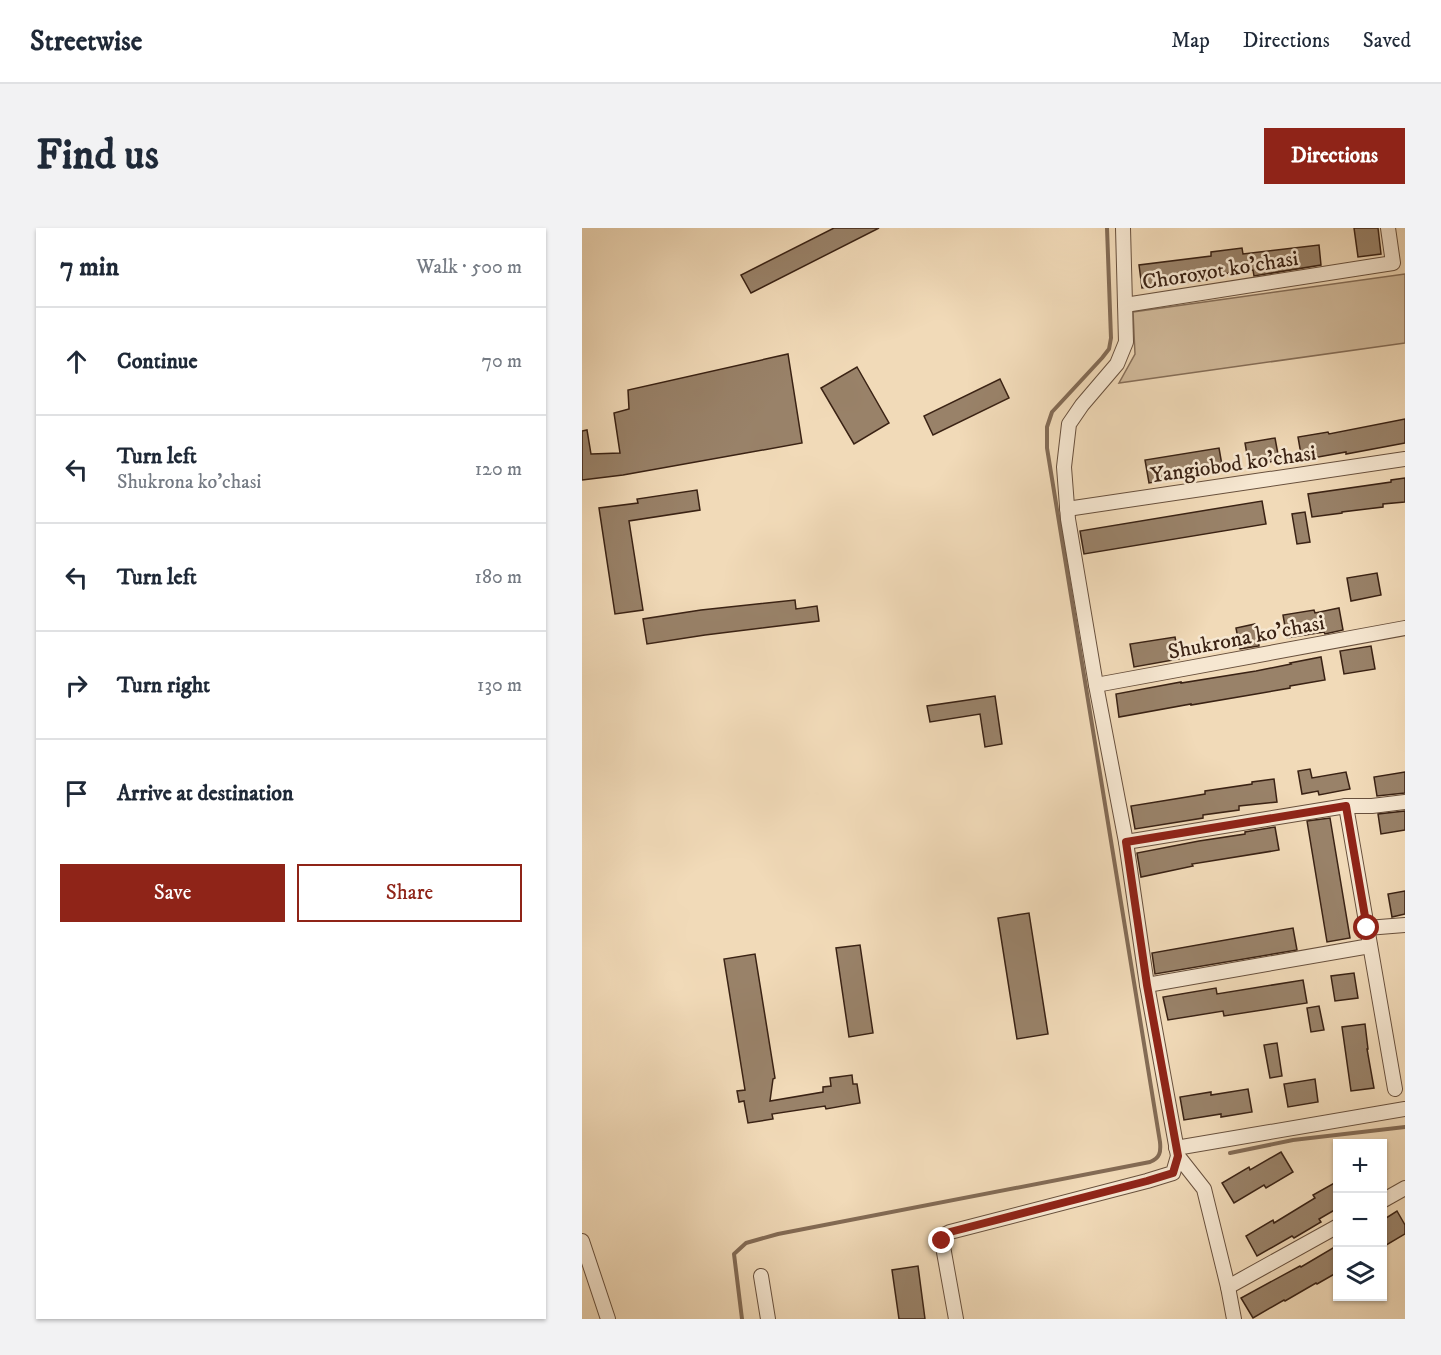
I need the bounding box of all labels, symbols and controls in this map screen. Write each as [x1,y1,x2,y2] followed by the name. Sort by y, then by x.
[30,24,142,59] text: Streetwise
[1171,28,1210,54] text: Map
[1243,28,1330,54] text: Directions
[1363,28,1411,54] text: Saved
[1264,128,1405,184] button: Directions
[36,130,159,182] text: Find us
[1140,245,1300,296] street label: Chorovot ko'chasi
[60,251,119,284] text: 7 min
[416,255,522,280] text: Walk · 500 m
[60,345,93,378] icon: ahead
[117,348,198,375] text: Continue
[481,349,522,374] text: 70 m
[1149,439,1318,489] street label: Yangiobod ko'chasi
[117,443,197,470] text: Turn left
[60,453,93,486] icon: left
[475,457,522,482] text: 120 m
[117,470,261,495] text: Shukrona ko'chasi
[60,561,93,594] icon: left
[117,564,197,591] text: Turn left
[475,565,522,590] text: 180 m
[1166,609,1327,666] street label: Shukrona ko'chasi
[60,669,93,702] icon: right
[117,672,210,699] text: Turn right
[477,673,522,698] text: 130 m
[60,777,93,810] icon: arrive
[117,780,294,807] text: Arrive at destination
[60,864,285,922] button: Save
[297,864,522,922] button: Share
[1353,914,1379,940] route start
[1333,1139,1387,1301] map controls
[1333,1139,1387,1193] button: +
[1333,1193,1387,1247] button: −
[928,1227,954,1253] route end
[1333,1247,1387,1301] button: layers

